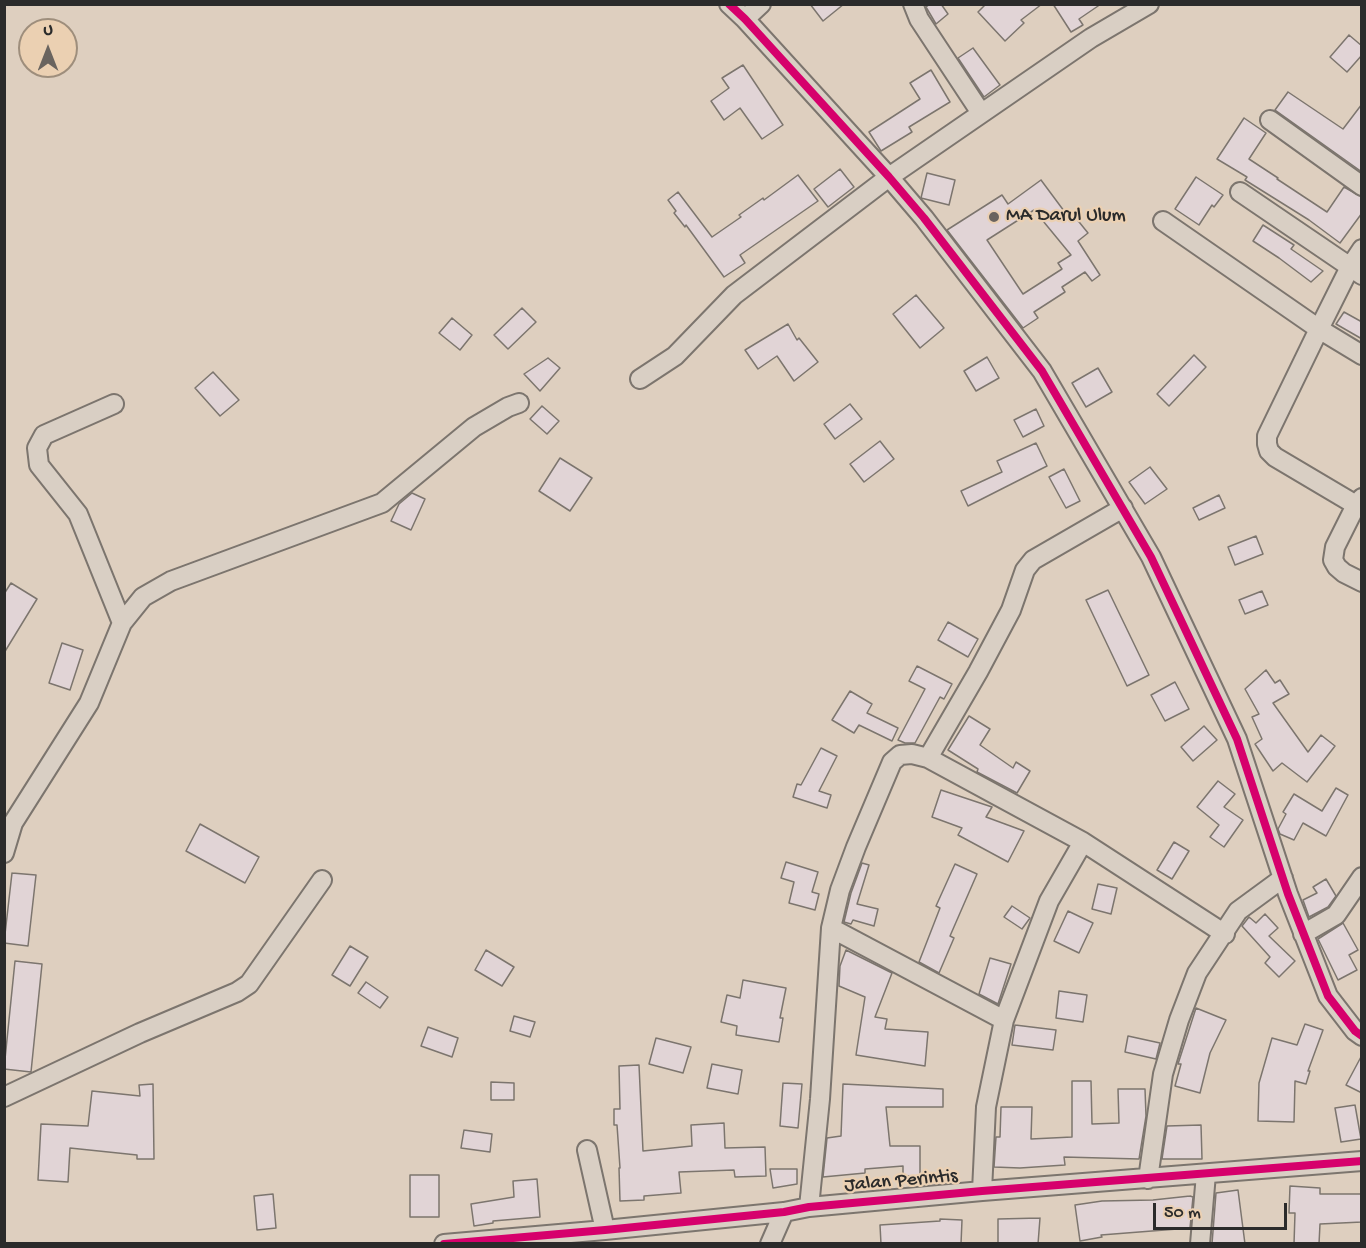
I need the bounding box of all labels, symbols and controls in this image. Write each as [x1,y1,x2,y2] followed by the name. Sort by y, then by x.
[18,18,78,78] north arrow
[43,22,53,41] text: U
[1006,205,1126,229] place label: MA Darul Ulum
[987,210,1001,224] marker: MA Darul Ulum
[843,1165,959,1199] street label: Jalan Perintis
[1156,1191,1290,1229] scale bar
[1164,1203,1201,1224] text: 50 m

